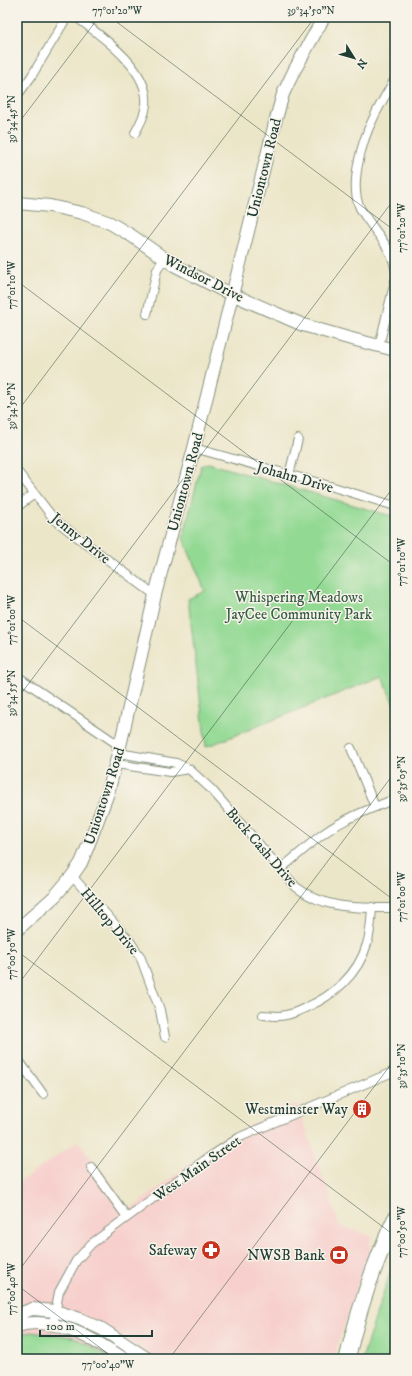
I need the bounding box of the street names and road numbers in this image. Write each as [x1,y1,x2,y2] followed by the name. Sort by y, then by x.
[243,116,286,220] street label: Uniontown Road
[160,250,247,307] street label: Windsor Drive
[163,430,208,534] street label: Uniontown Road
[252,457,336,498] street label: Johahn Drive
[45,507,114,568] street label: Jenny Drive
[80,744,129,848] street label: Uniontown Road
[222,803,301,891] street label: Buck Cash Drive
[76,884,143,959] street label: Hilltop Drive
[149,1131,245,1206] street label: West Main Street

